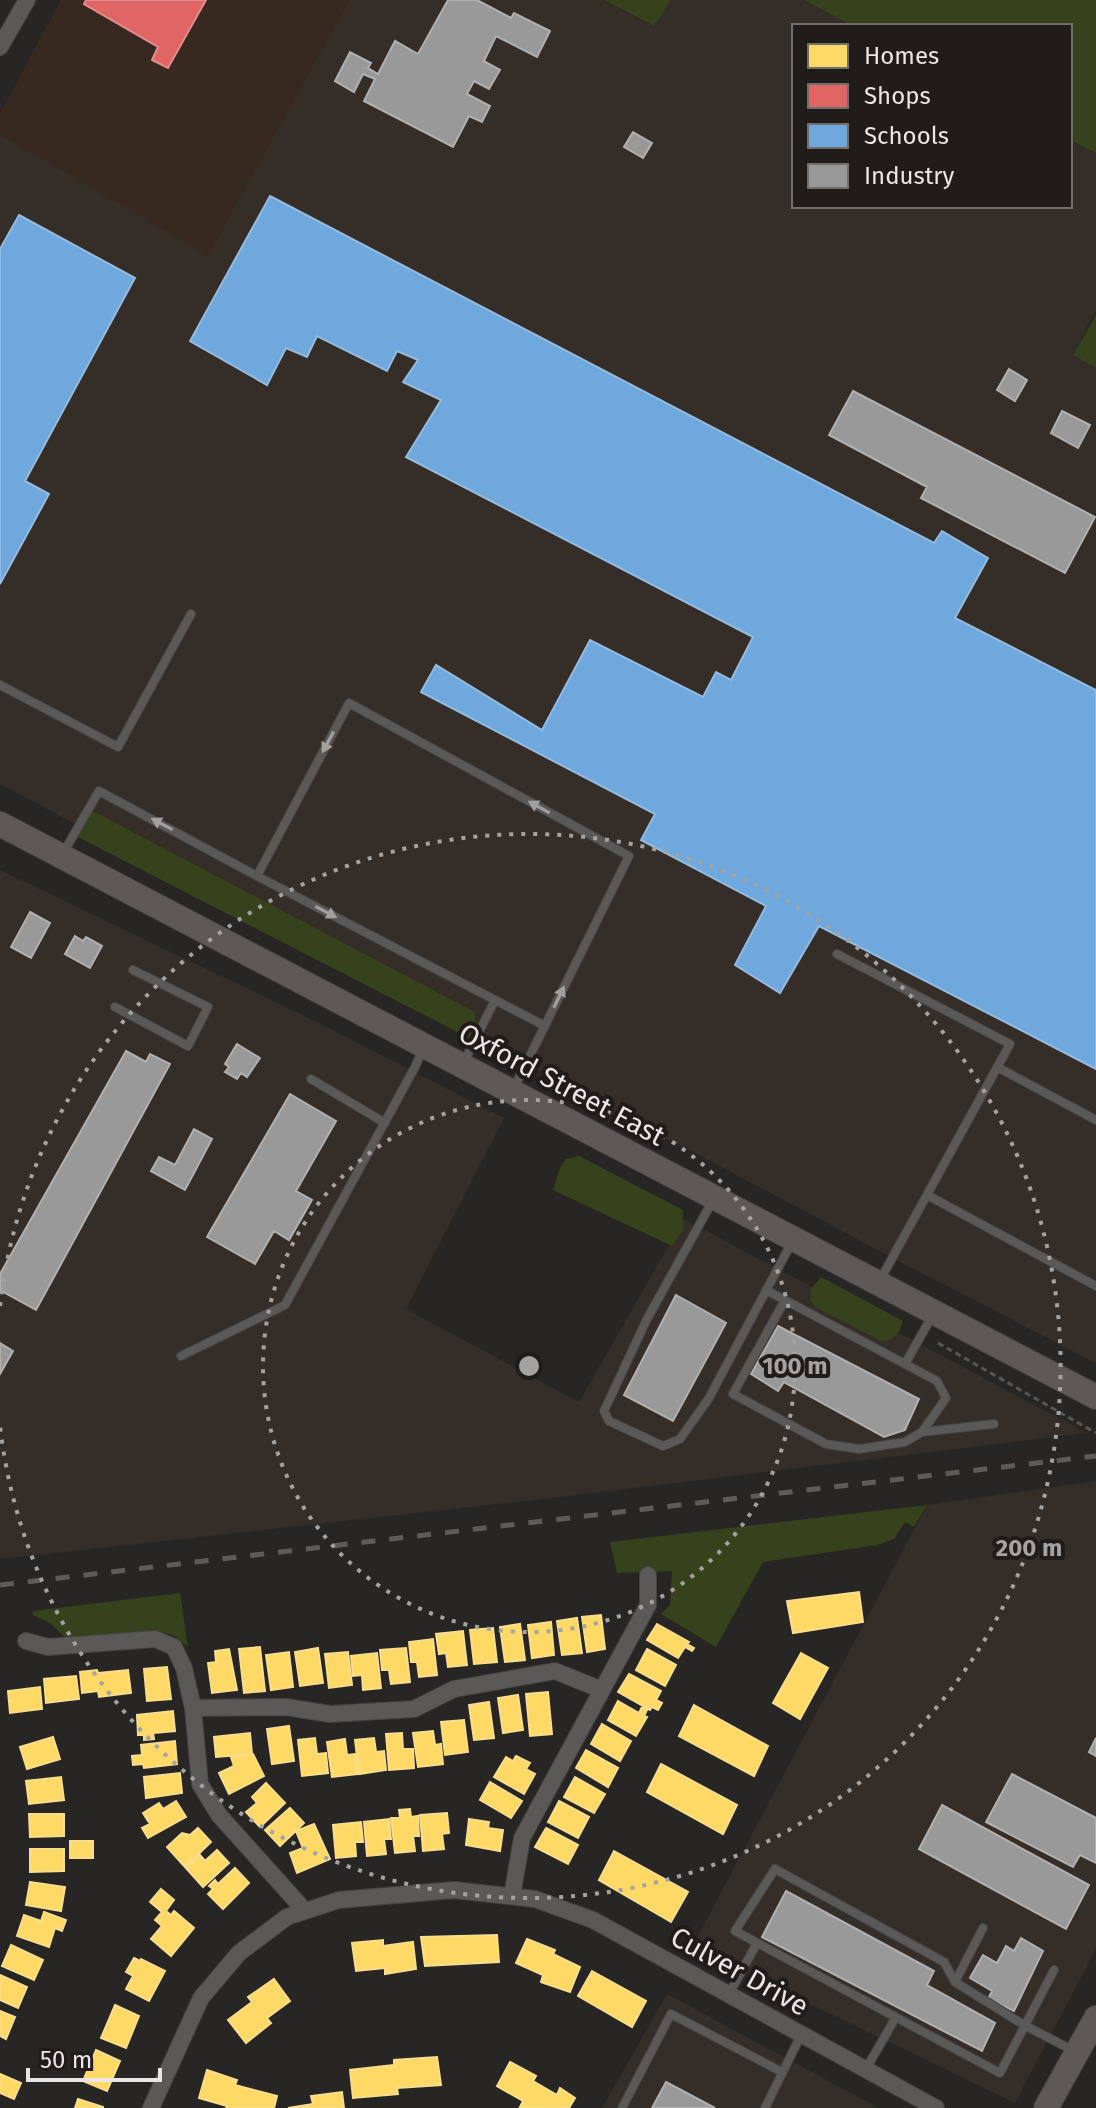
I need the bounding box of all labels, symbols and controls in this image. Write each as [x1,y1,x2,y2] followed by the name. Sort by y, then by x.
[792,24,1072,208] legend
[864,42,939,70] text: Homes
[864,82,931,110] text: Shops
[864,122,949,150] text: Schools
[864,162,955,190] text: Industry
[322,731,335,754] one-way arrow
[528,800,550,814] one-way arrow
[150,817,173,831] one-way arrow
[315,905,338,918] one-way arrow
[552,985,566,1008] one-way arrow
[453,1016,671,1153] street label: Oxford Street East
[515,1352,543,1380] centre of rings
[762,1352,828,1380] text: 100 m
[996,1534,1062,1562] text: 200 m
[665,1920,814,2023] street label: Culver Drive
[28,2032,160,2082] scale bar
[40,2046,92,2074] text: 50 m

